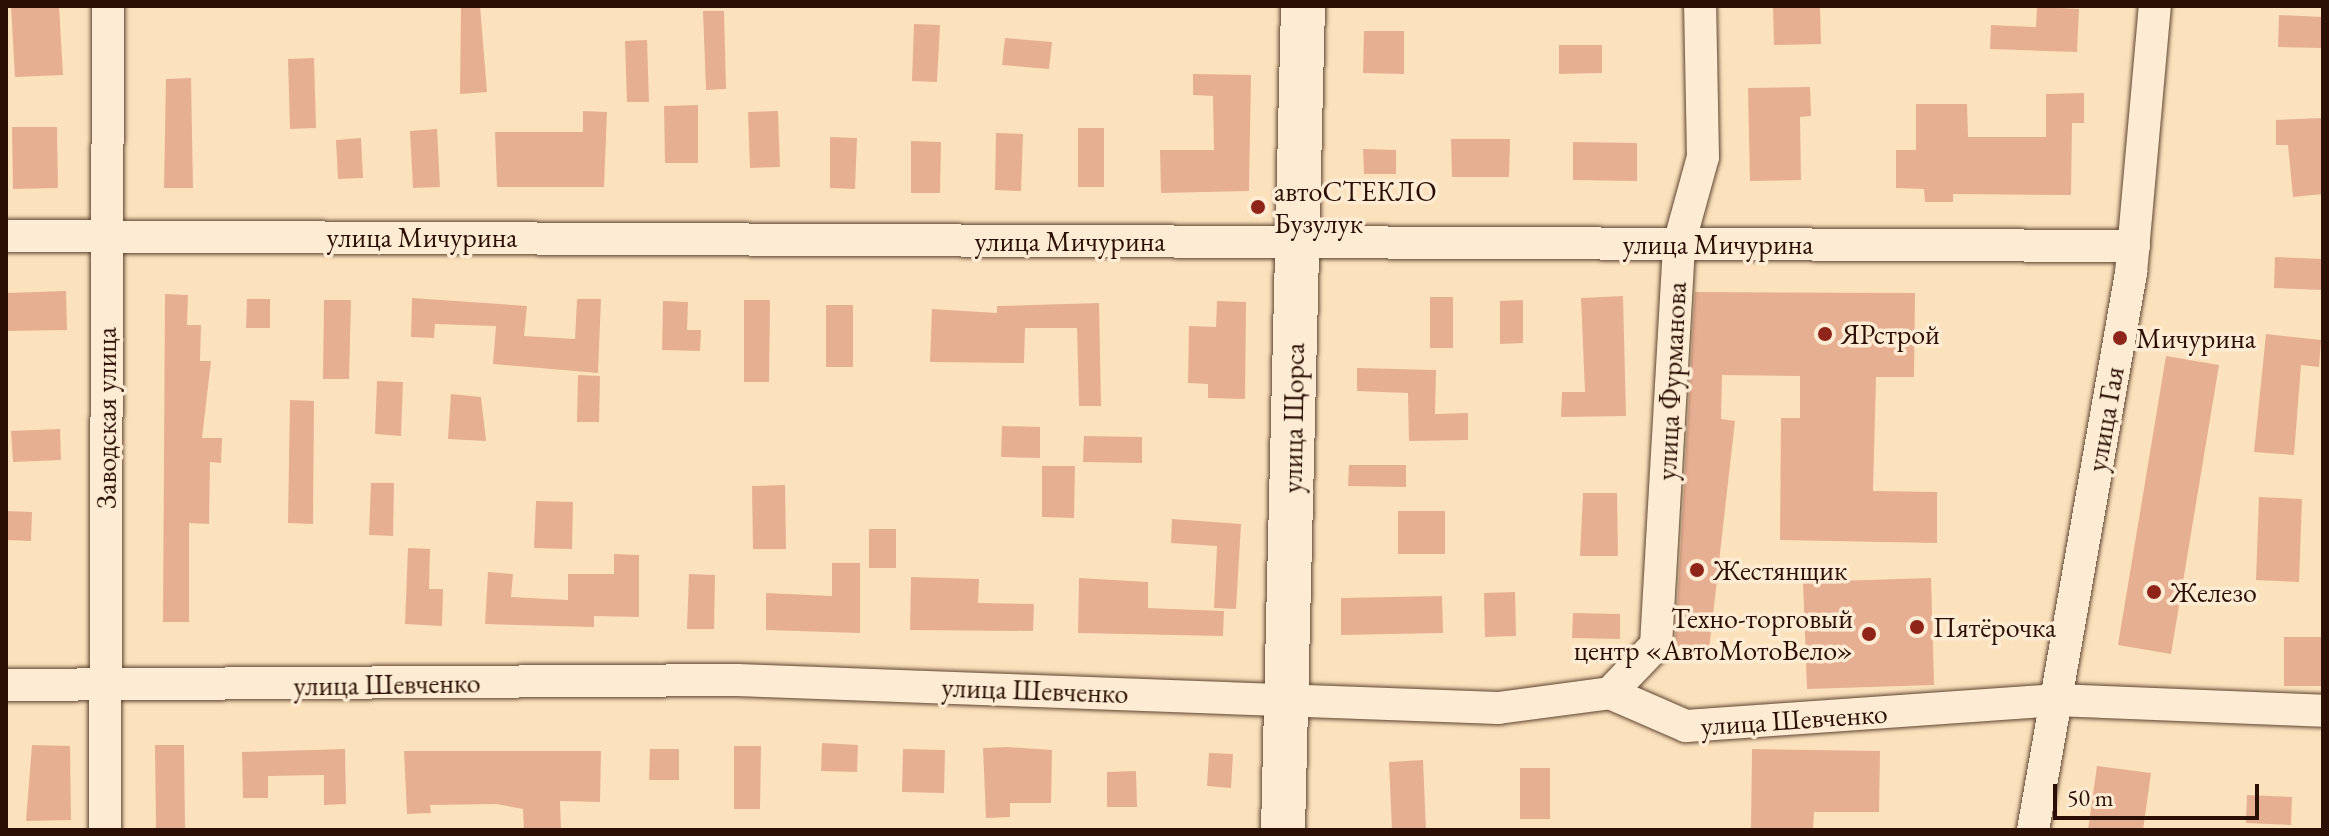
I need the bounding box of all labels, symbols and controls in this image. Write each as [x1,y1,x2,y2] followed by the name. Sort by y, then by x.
[1274,174,1437,240] place label: автоСТЕКЛО Бузулук
[1249,198,1267,216] marker: автоСТЕКЛО Бузулук
[327,220,517,254] street label: улица Мичурина
[975,224,1165,258] street label: улица Мичурина
[1623,227,1813,261] street label: улица Мичурина
[1649,281,1693,481] street label: улица Фурманова
[1841,317,1940,351] place label: ЯРстрой
[2136,321,2256,355] place label: Мичурина
[1816,325,1834,343] marker: ЯРстрой
[89,327,123,509] street label: Заводская улица
[2111,329,2129,347] marker: Мичурина
[1275,342,1311,494] street label: улица Щорса
[2079,364,2131,474] street label: улица Гая
[1713,553,1847,587] place label: Жестянщик
[1688,561,1706,579] marker: Жестянщик
[2170,575,2257,609] place label: Железо
[2145,583,2163,601] marker: Железо
[1574,601,1853,667] place label: Техно-торговый центр «АвтоМотоВело»
[1933,610,2056,644] place label: Пятёрочка
[1908,618,1926,636] marker: Пятёрочка
[1860,625,1878,643] marker: Техно-торговый центр «АвтоМотоВело»
[293,666,481,702] street label: улица Шевченко
[941,670,1129,710] street label: улица Шевченко
[1699,696,1889,742] street label: улица Шевченко
[2057,768,2263,818] scale bar
[2067,782,2114,813] text: 50 m

